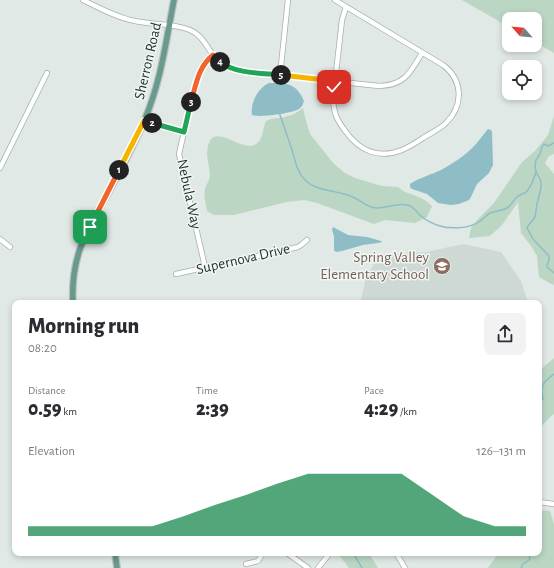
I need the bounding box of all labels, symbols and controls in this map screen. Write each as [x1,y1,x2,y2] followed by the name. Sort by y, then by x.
[502,12,542,52] north arrow
[502,12,542,100] map controls
[132,21,164,101] street label: Sherron Road
[210,52,230,72] pin: 4
[217,56,223,67] text: 4
[502,60,542,100] button: locate
[271,65,291,85] pin: 5
[279,69,283,80] text: 5
[317,70,351,104] pin
[323,76,345,98] icon: check
[181,92,201,112] pin: 3
[189,96,193,107] text: 3
[142,113,162,133] pin: 2
[149,117,155,128] text: 2
[174,158,204,231] street label: Nebula Way
[109,160,129,180] pin: 1
[117,164,121,175] text: 1
[73,210,107,244] pin
[79,216,101,238] icon: arrive
[195,241,291,277] street label: Supernova Drive
[320,250,430,282] place label: Spring Valley Elementary School
[432,256,452,276] school or university icon: Spring Valley Elementary School
[484,313,526,355] button: share
[28,315,139,337] text: Morning run
[28,342,57,355] text: 08:20
[28,385,65,396] text: Distance
[196,385,218,396] text: Time
[364,385,384,396] text: Pace
[28,399,61,419] text: 0.59
[196,399,229,419] text: 2:39
[364,399,398,419] text: 4:29
[61,406,77,417] text: km
[398,406,417,417] text: /km
[28,445,75,458] text: Elevation
[476,445,526,458] text: 126–131 m

